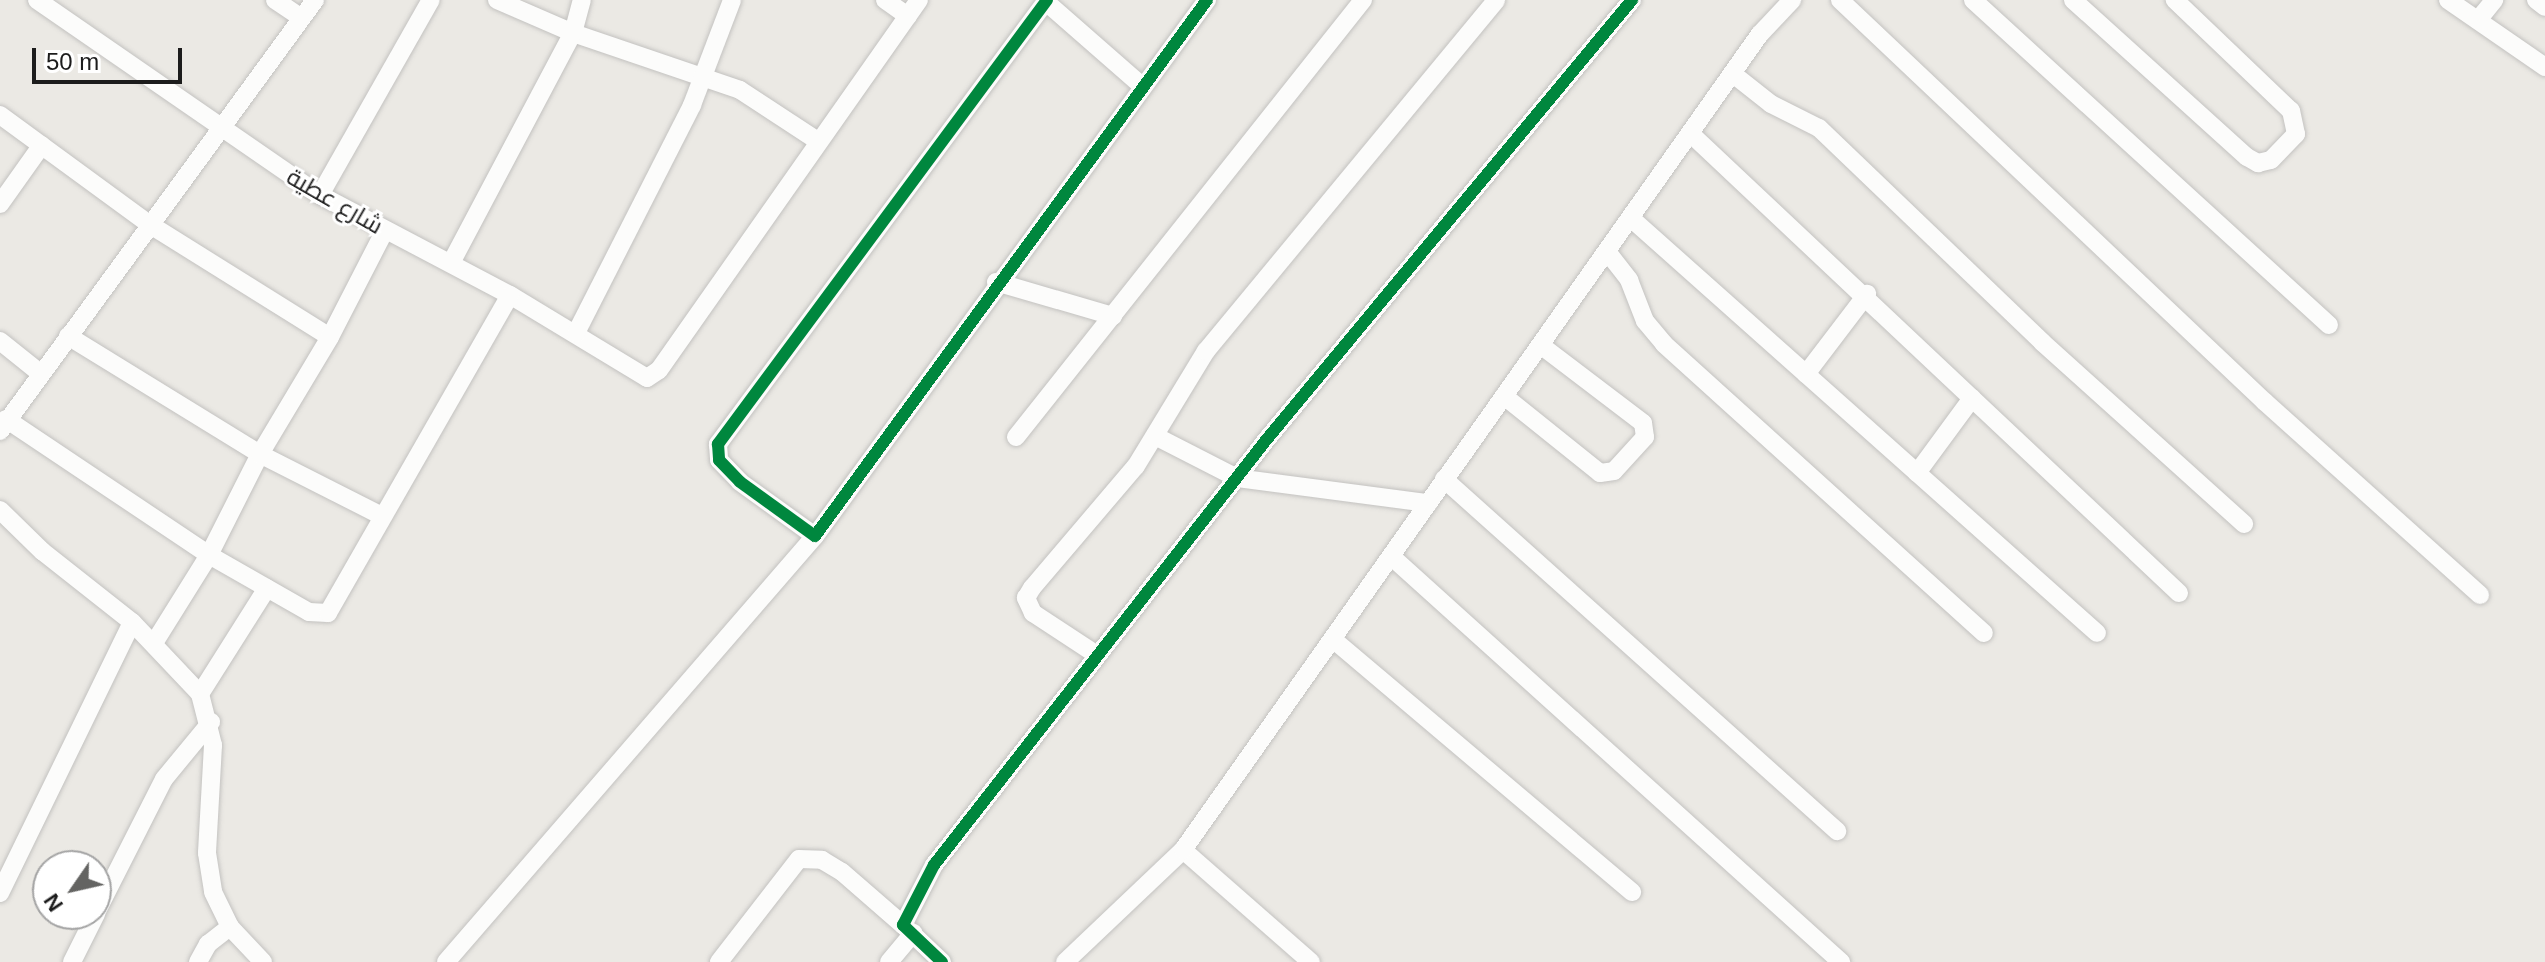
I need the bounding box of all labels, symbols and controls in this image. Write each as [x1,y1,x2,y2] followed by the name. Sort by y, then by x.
[36,32,186,82] scale bar
[46,48,99,75] text: 50 m
[282,162,388,240] street label: شارع عطية
[32,850,112,930] north arrow
[39,889,68,916] text: N

